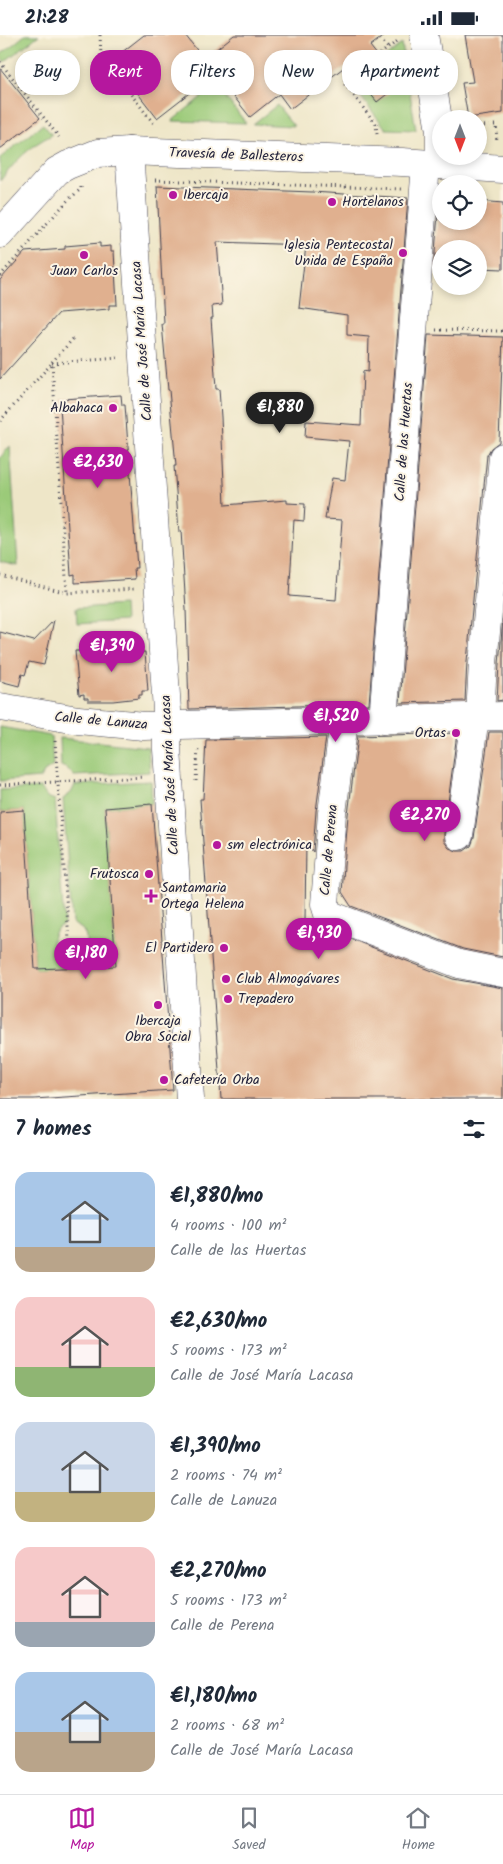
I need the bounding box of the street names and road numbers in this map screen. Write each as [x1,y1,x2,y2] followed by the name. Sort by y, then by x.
[168,142,304,168] street label: Travesía de Ballesteros
[125,260,159,422] street label: Calle de José María Lacasa
[389,382,419,502] street label: Calle de las Huertas
[155,694,185,856] street label: Calle de José María Lacasa
[53,706,149,736] street label: Calle de Lanuza
[314,803,344,897] street label: Calle de Perena

